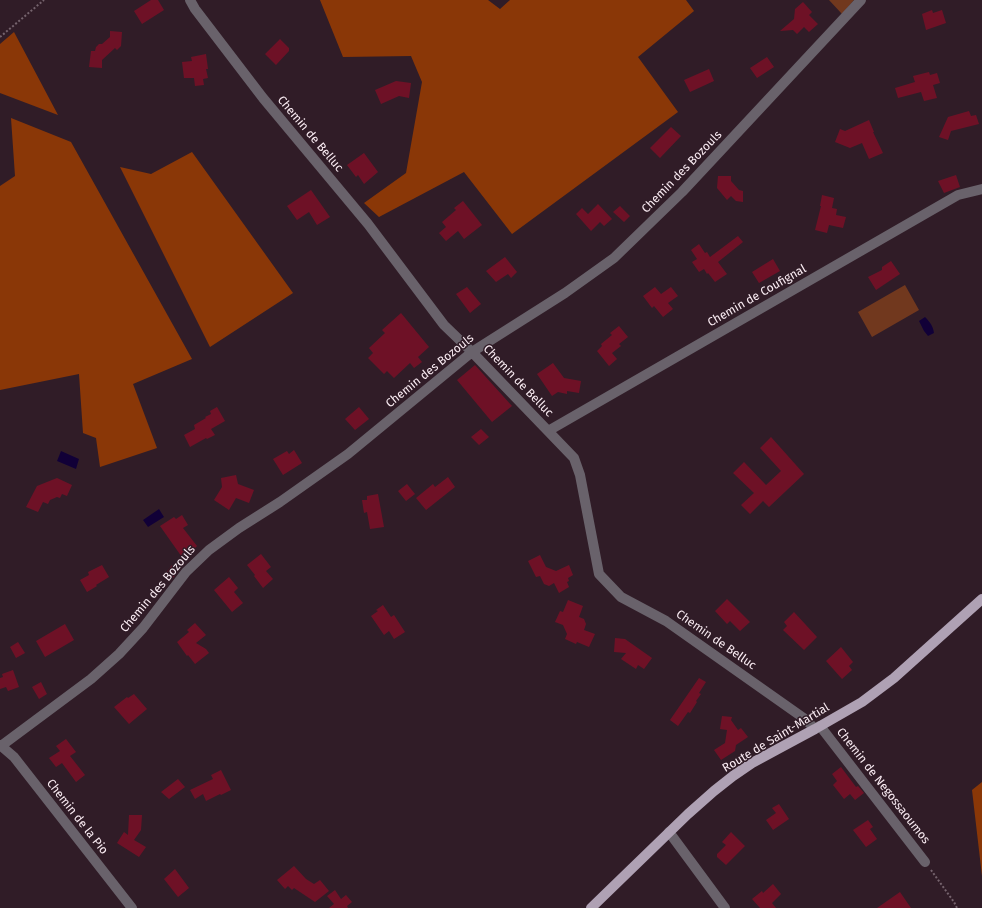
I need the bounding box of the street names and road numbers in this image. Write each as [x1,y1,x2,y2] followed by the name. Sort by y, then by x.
[274,93,346,175] street label: Chemin de Belluc
[639,128,725,216] street label: Chemin des Bozouls
[705,262,809,330] street label: Chemin de Coufignal
[383,331,477,411] street label: Chemin des Bozouls
[480,342,556,420] street label: Chemin de Belluc
[117,543,199,635] street label: Chemin des Bozouls
[673,607,759,673] street label: Chemin de Belluc
[720,700,832,776] street label: Route de Saint-Martial
[833,725,933,847] street label: Chemin de Negossaoumos
[43,777,111,857] street label: Chemin de la Pio

